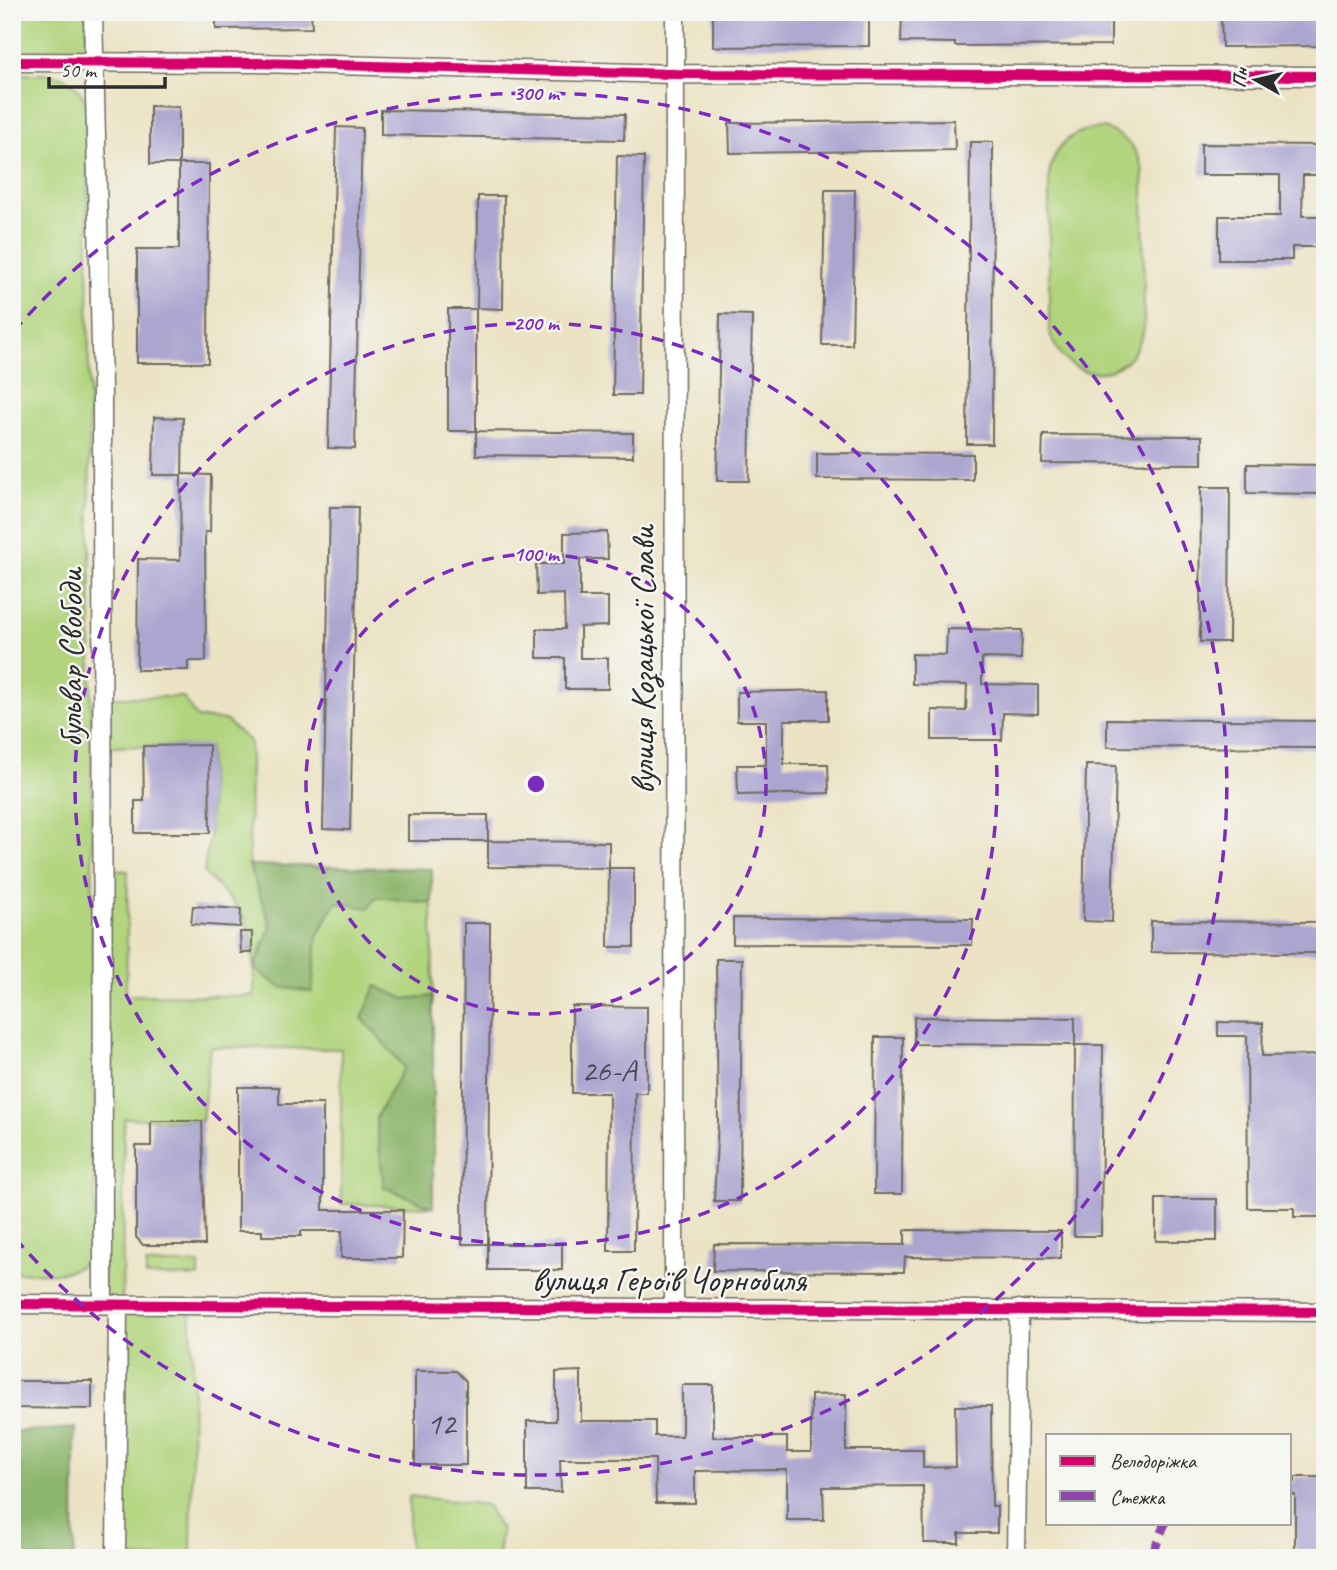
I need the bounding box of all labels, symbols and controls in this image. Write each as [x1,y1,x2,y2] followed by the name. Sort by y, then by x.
[49,46,164,90] scale bar
[1222,46,1292,116] north arrow
[60,57,98,83] text: 50 m
[1227,65,1254,89] text: Пн
[513,80,561,106] text: 300 m
[513,310,561,336] text: 200 m
[620,523,665,794] street label: вулиця Козацької Слави
[513,541,561,567] text: 100 m
[48,566,93,747] street label: бульвар Свободи
[524,772,548,796] centre of rings
[581,1050,639,1091] house number: 26-А
[532,1257,808,1302] street label: вулиця Героїв Чорнобиля
[427,1403,458,1444] house number: 12
[1046,1434,1292,1524] legend
[1110,1448,1198,1474] text: Велодоріжка
[1110,1484,1166,1510] text: Стежка

